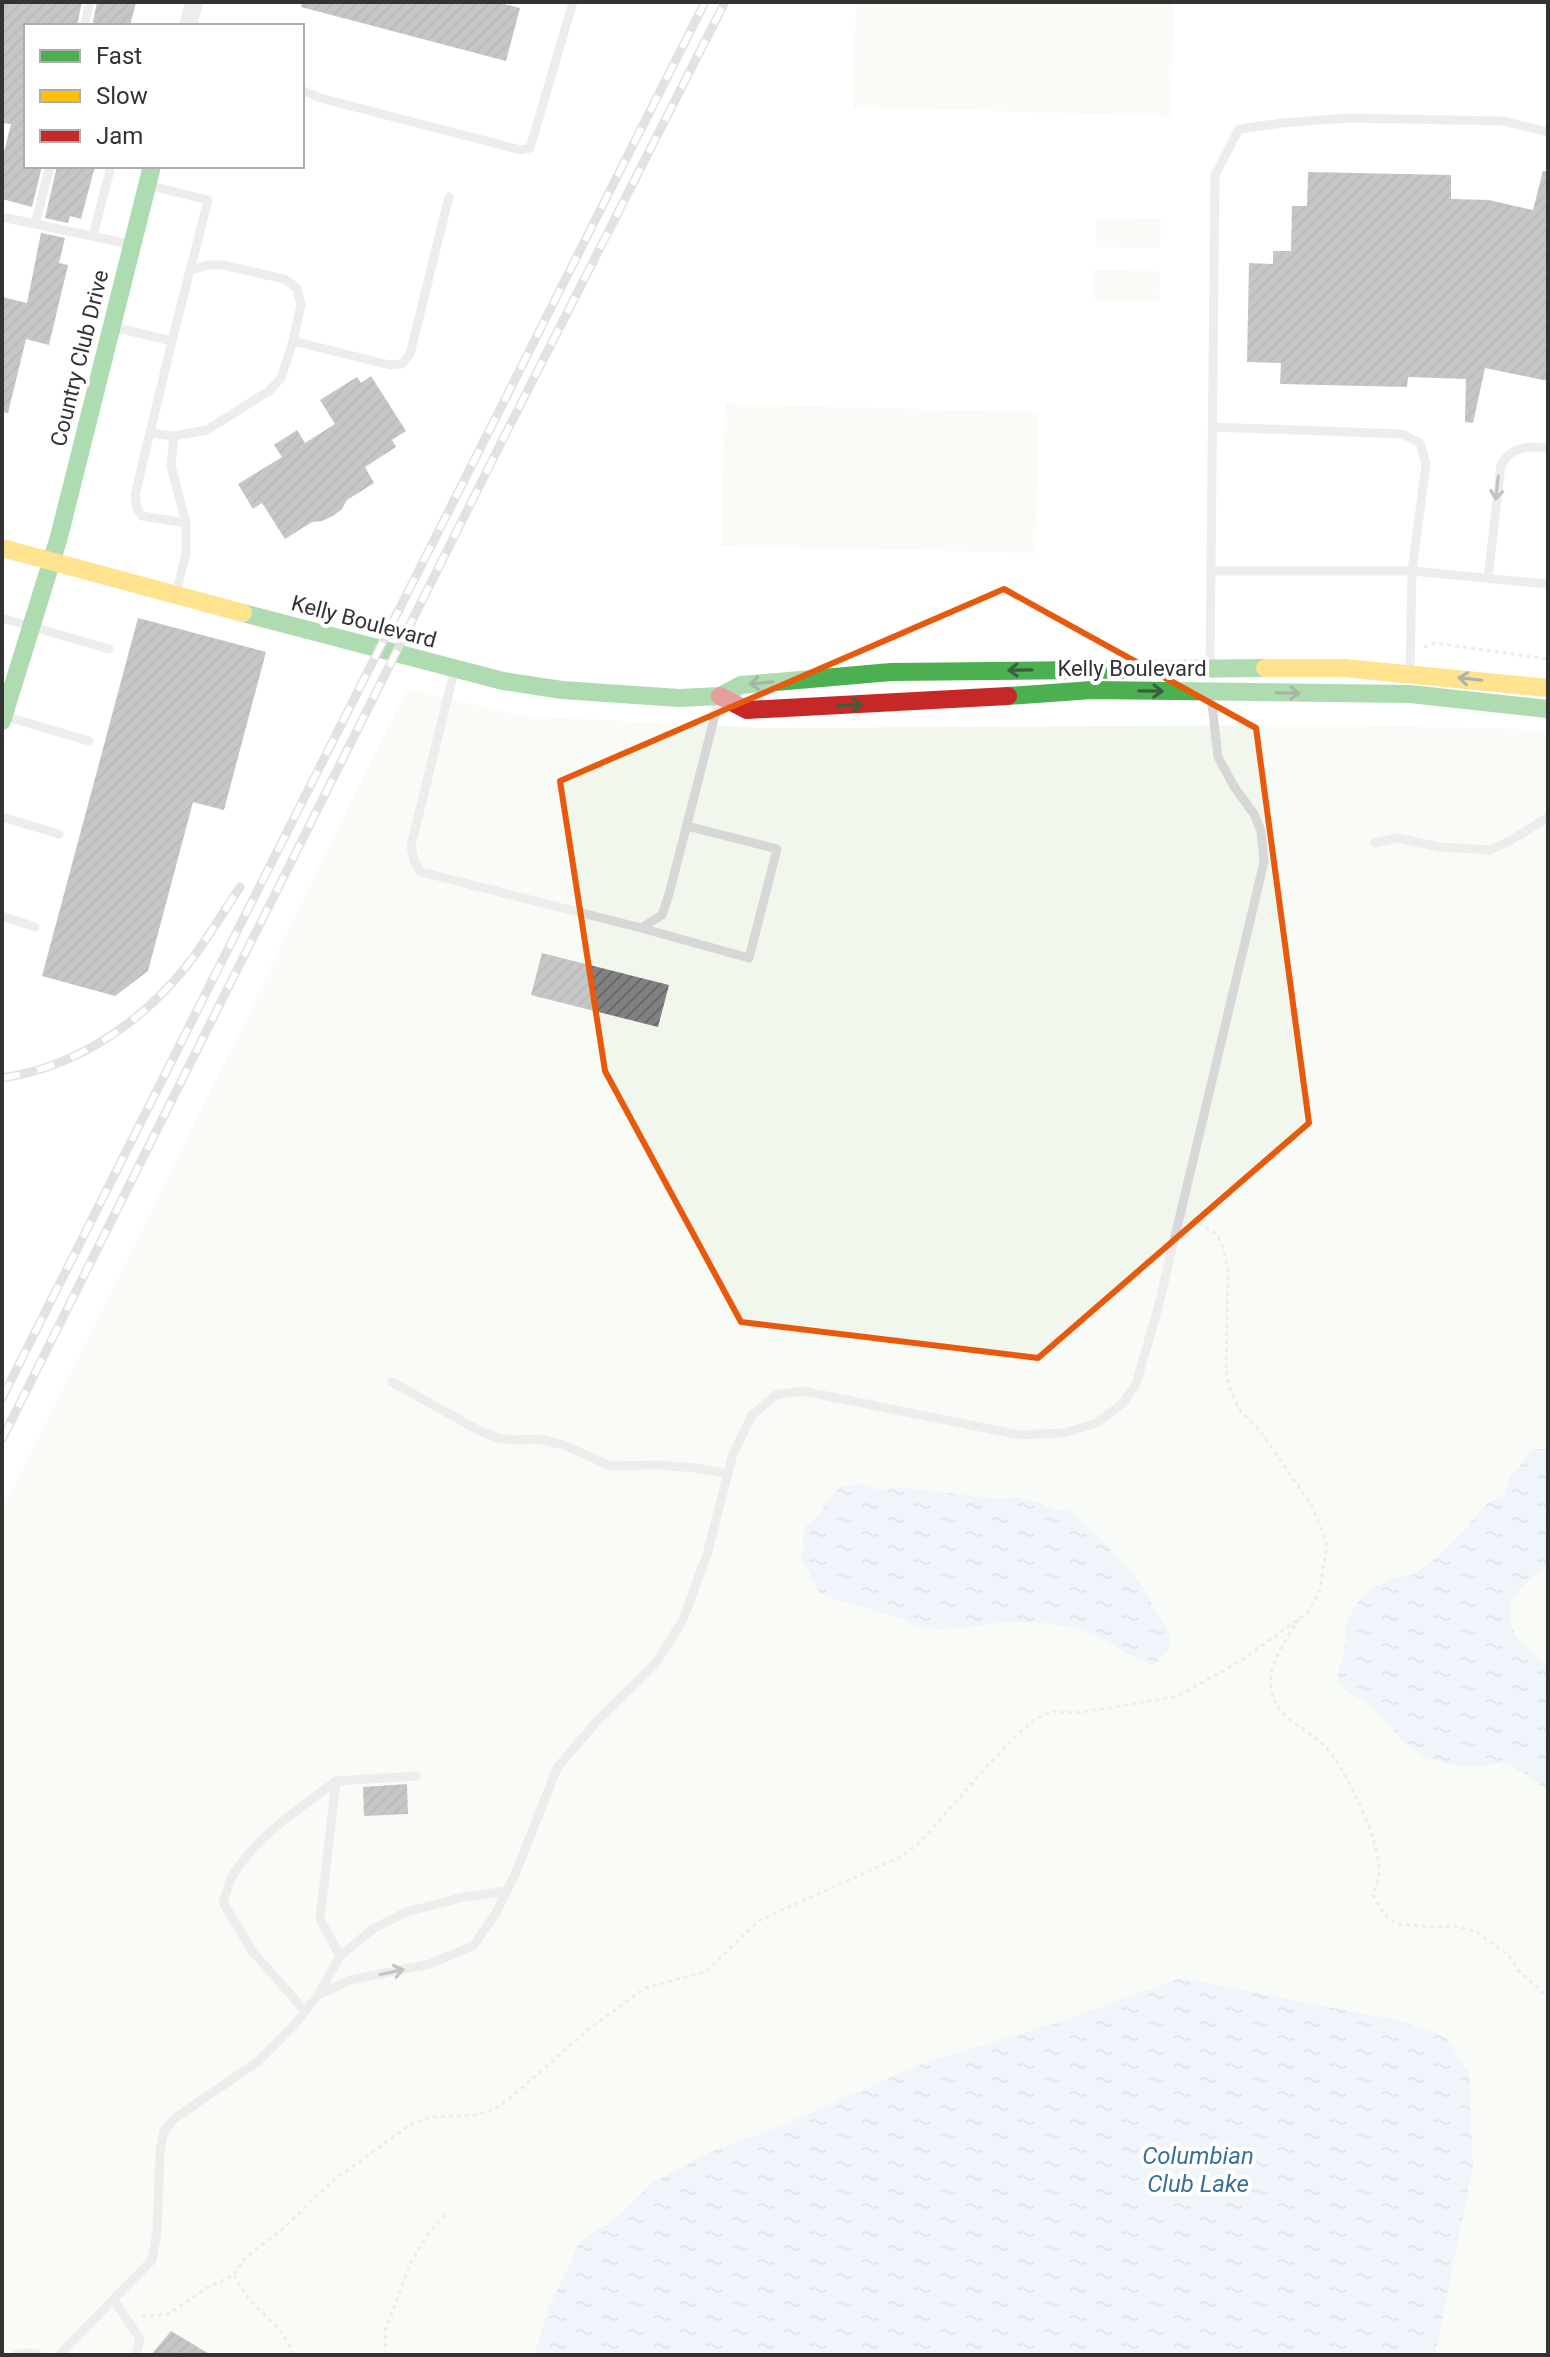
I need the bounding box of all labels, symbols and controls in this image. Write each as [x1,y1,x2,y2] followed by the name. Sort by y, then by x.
[24,24,304,168] legend
[96,42,142,70] text: Fast
[96,82,148,110] text: Slow
[96,122,143,150] text: Jam
[45,267,113,449] street label: Country Club Drive
[1490,474,1505,501] one-way arrow
[289,590,439,653] street label: Kelly Boulevard
[1057,656,1207,681] street label: Kelly Boulevard
[1007,662,1034,678] one-way arrow
[1458,671,1484,686] one-way arrow
[748,676,775,691] one-way arrow
[1137,683,1164,698] one-way arrow
[1274,685,1301,700] one-way arrow
[836,698,863,713] one-way arrow
[379,1963,404,1978] one-way arrow
[1142,2142,1254,2198] water label: Columbian Club Lake

